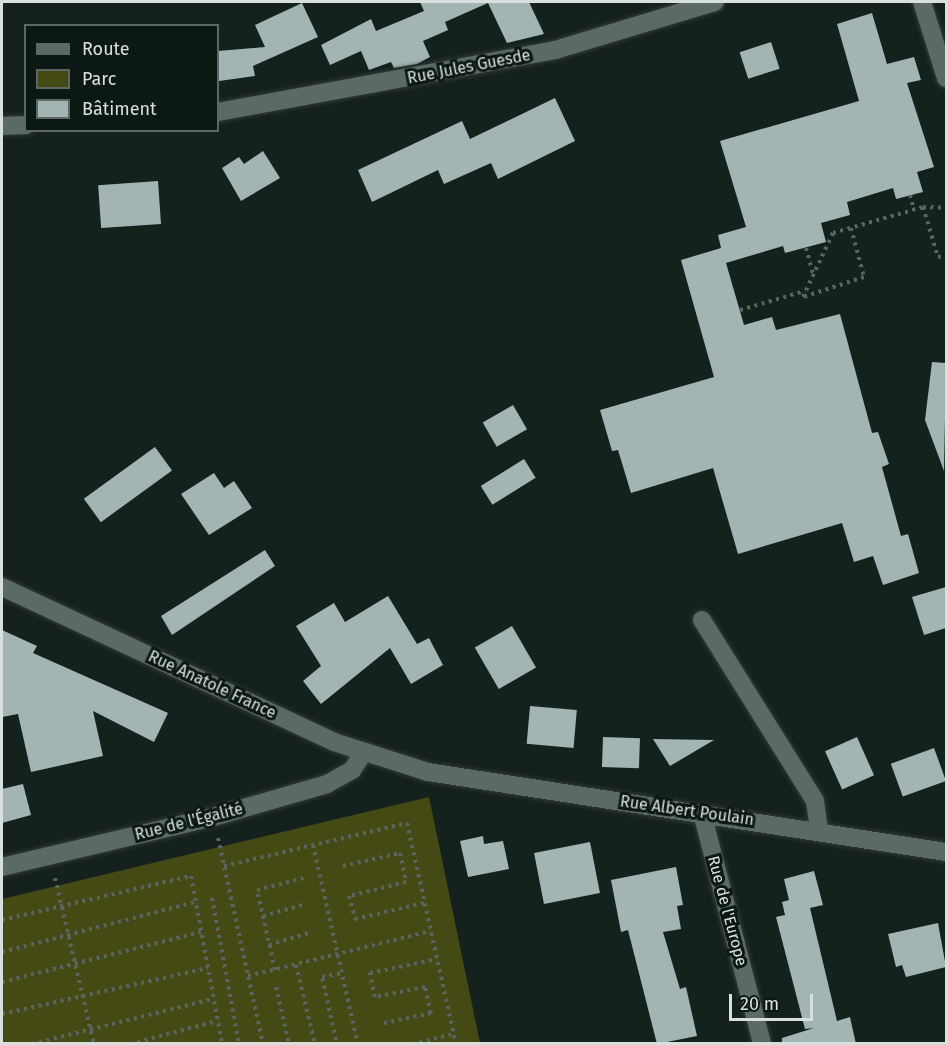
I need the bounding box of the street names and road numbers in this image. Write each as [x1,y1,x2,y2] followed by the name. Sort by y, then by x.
[406,46,532,88] street label: Rue Jules Guesde
[145,647,279,723] street label: Rue Anatole France
[619,792,755,830] street label: Rue Albert Poulain
[133,799,245,845] street label: Rue de l'Égalité
[703,854,751,968] street label: Rue de l'Europe

